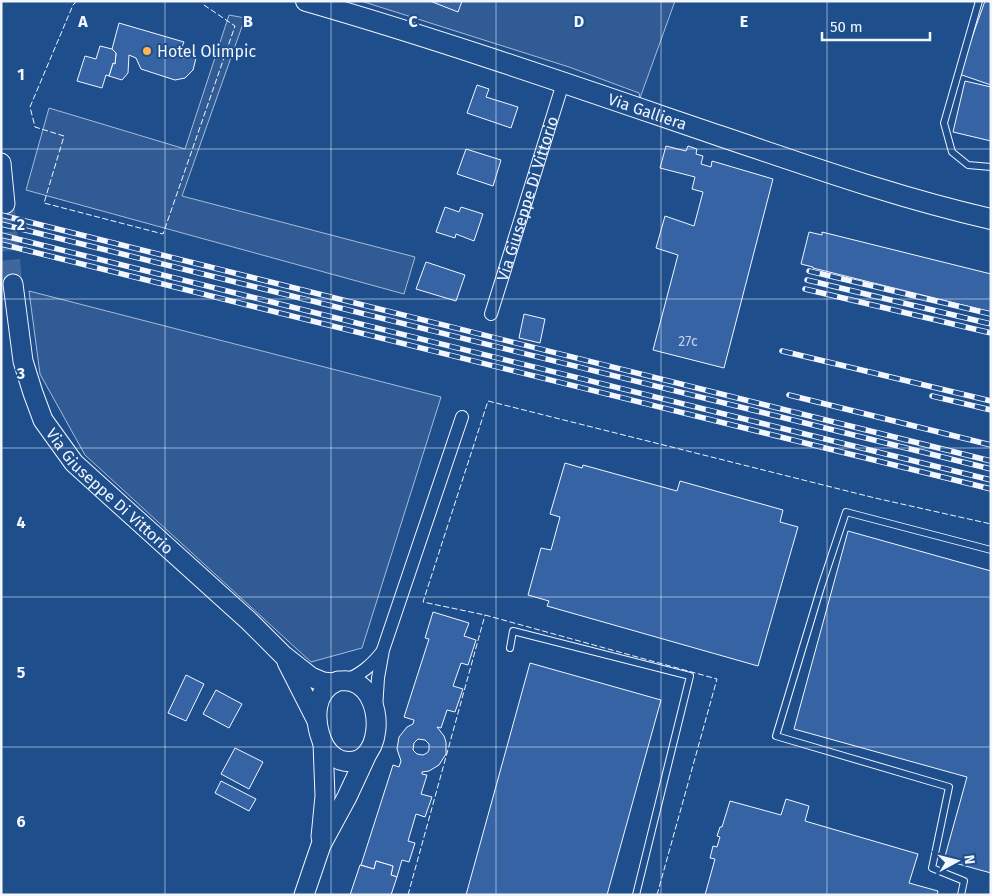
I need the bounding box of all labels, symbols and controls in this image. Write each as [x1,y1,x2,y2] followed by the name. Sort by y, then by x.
[822,10,930,42] scale bar
[77,12,88,31] text: A
[243,12,253,31] text: B
[408,12,418,31] text: C
[574,12,584,31] text: D
[740,12,748,31] text: E
[830,18,863,36] text: 50 m
[157,42,256,61] place label: Hotel Olimpic
[141,45,153,57] marker: Hotel Olimpic
[17,65,25,84] text: 1
[605,89,689,134] street label: Via Galliera
[493,114,562,283] street label: Via Giuseppe Di Vittorio
[17,215,25,234] text: 2
[678,333,698,350] house number: 27c
[16,364,25,383] text: 3
[42,425,177,558] street label: Via Giuseppe Di Vittorio
[16,513,26,532] text: 4
[17,663,26,682] text: 5
[16,812,26,831] text: 6
[932,836,982,886] north arrow
[960,854,978,865] text: N

